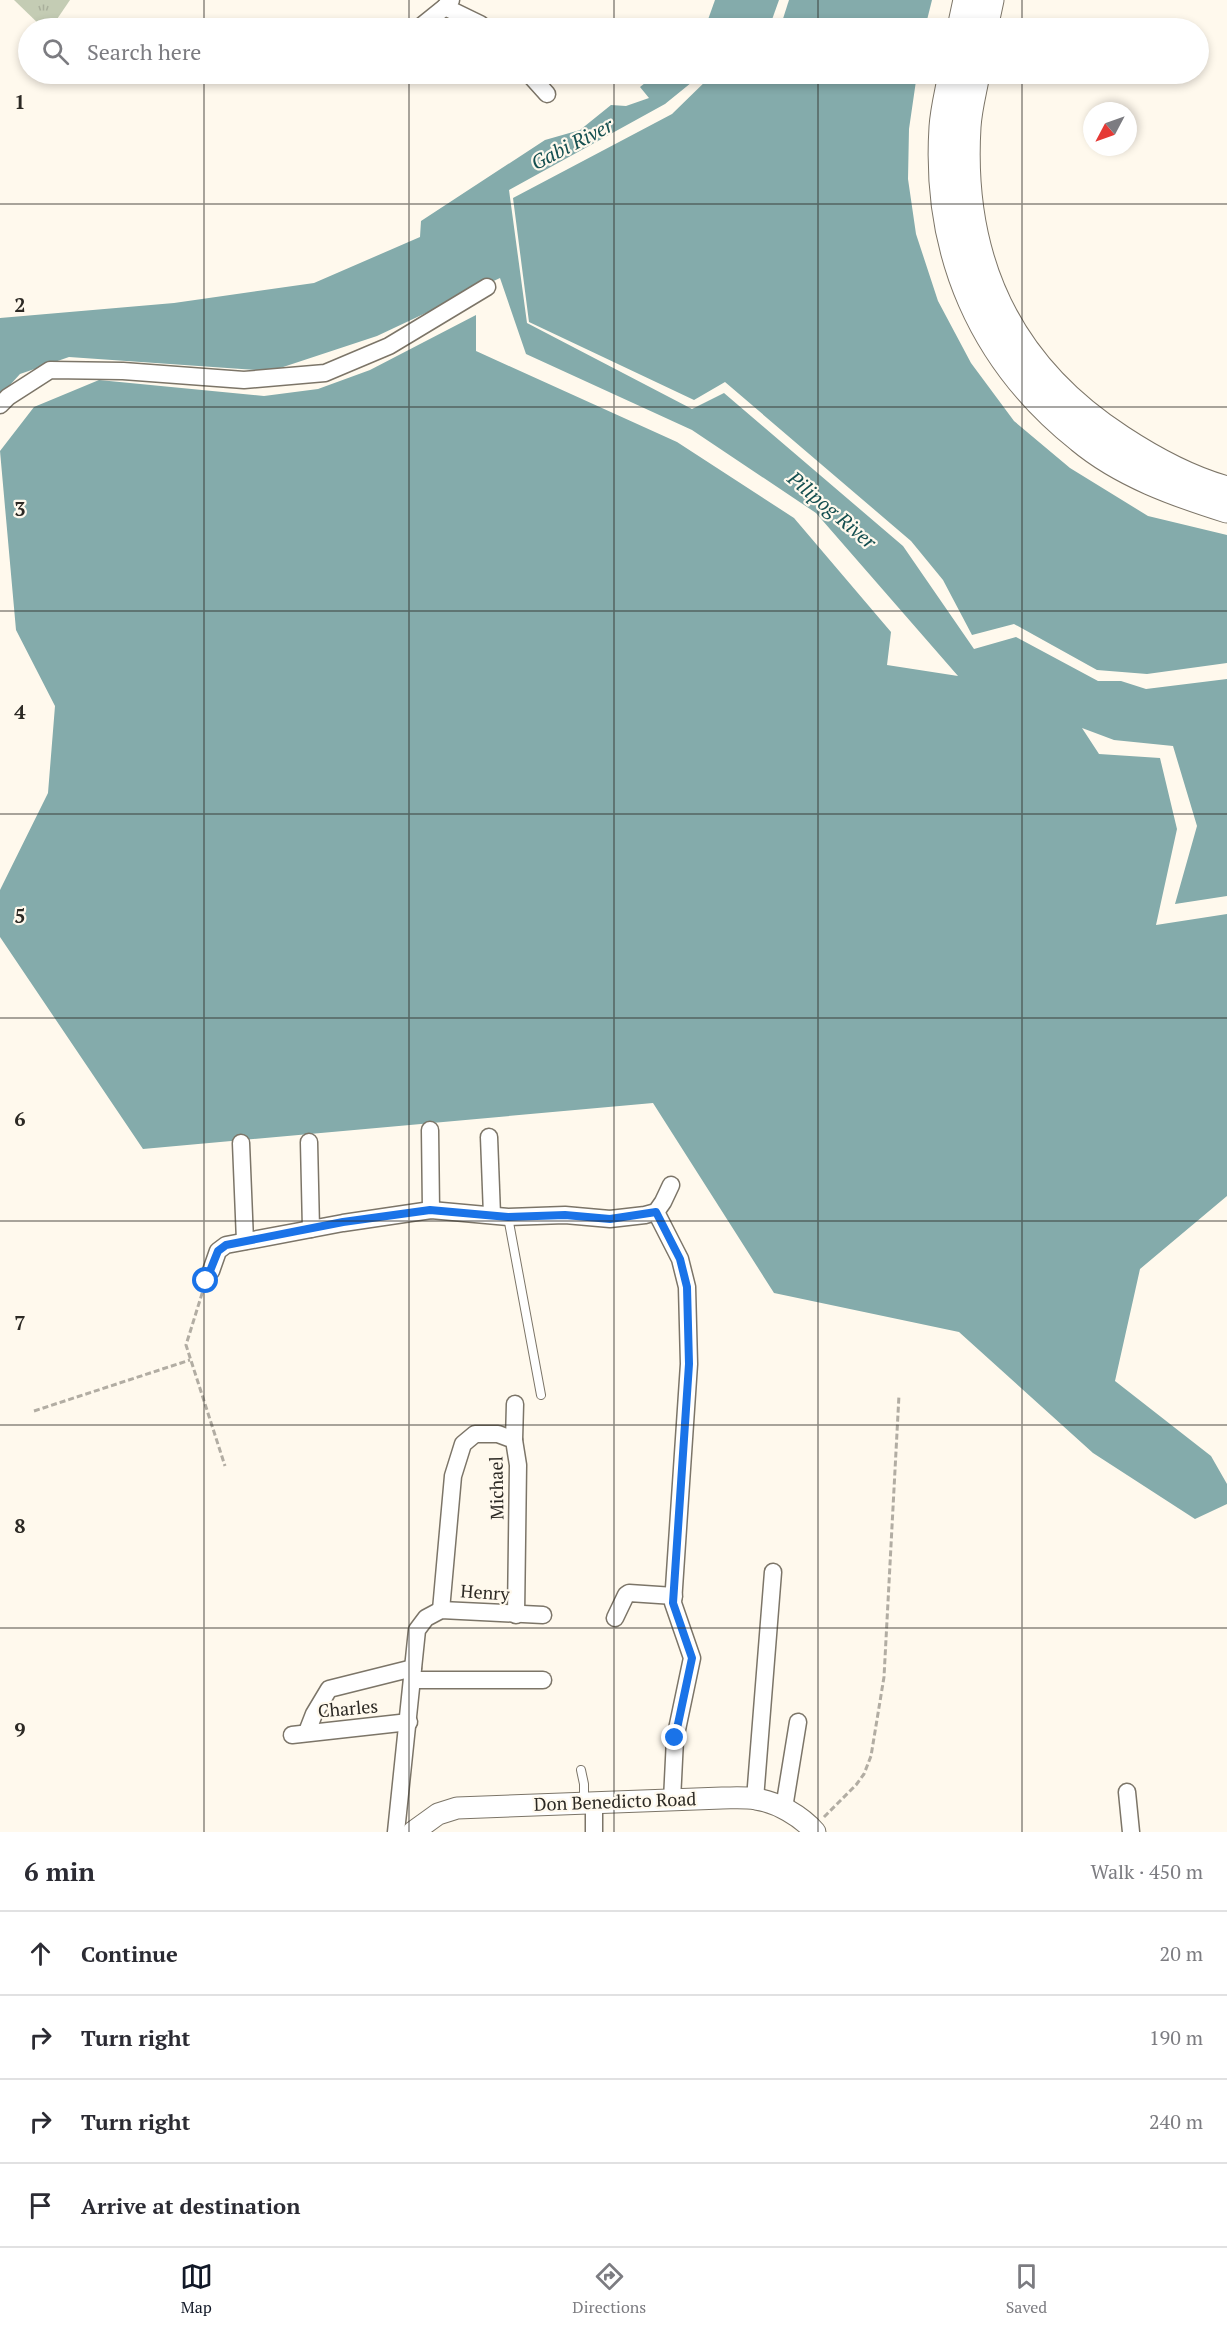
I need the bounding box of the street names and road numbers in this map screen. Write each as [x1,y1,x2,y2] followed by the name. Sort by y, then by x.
[483,1456,509,1520] street label: Michael
[460,1578,511,1606] street label: Henry
[317,1693,379,1723] street label: Charles
[533,1786,697,1816] street label: Don Benedicto Road

